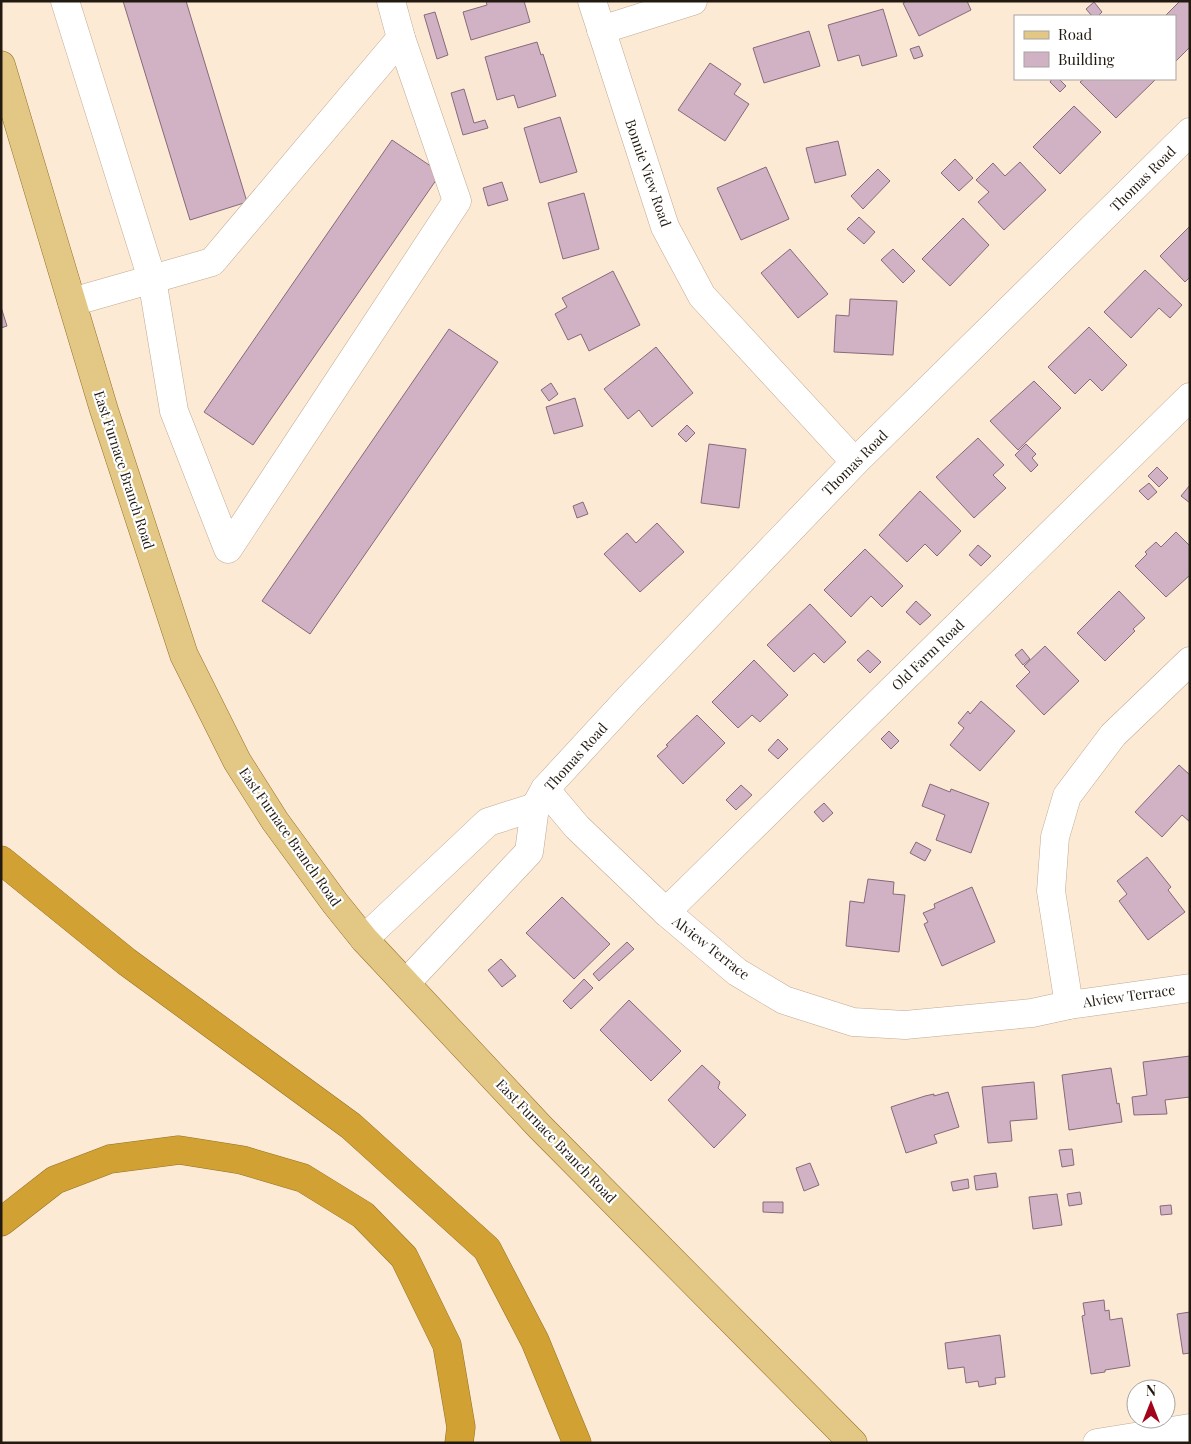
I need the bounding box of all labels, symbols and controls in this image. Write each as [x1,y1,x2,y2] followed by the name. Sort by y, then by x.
[1014,15,1176,80] legend
[1058,24,1092,44] text: Road
[1058,49,1115,69] text: Building
[621,116,676,229] street label: Bonnie View Road
[1106,142,1180,216] street label: Thomas Road
[90,388,159,552] street label: East Furnace Branch Road
[818,426,892,500] street label: Thomas Road
[887,615,968,694] street label: Old Farm Road
[540,719,611,795] street label: Thomas Road
[235,763,346,910] street label: East Furnace Branch Road
[668,911,754,984] street label: Alview Terrace
[1081,980,1176,1012] street label: Alview Terrace
[492,1074,621,1207] street label: East Furnace Branch Road
[1126,1379,1176,1429] north arrow
[1146,1381,1156,1400] text: N

